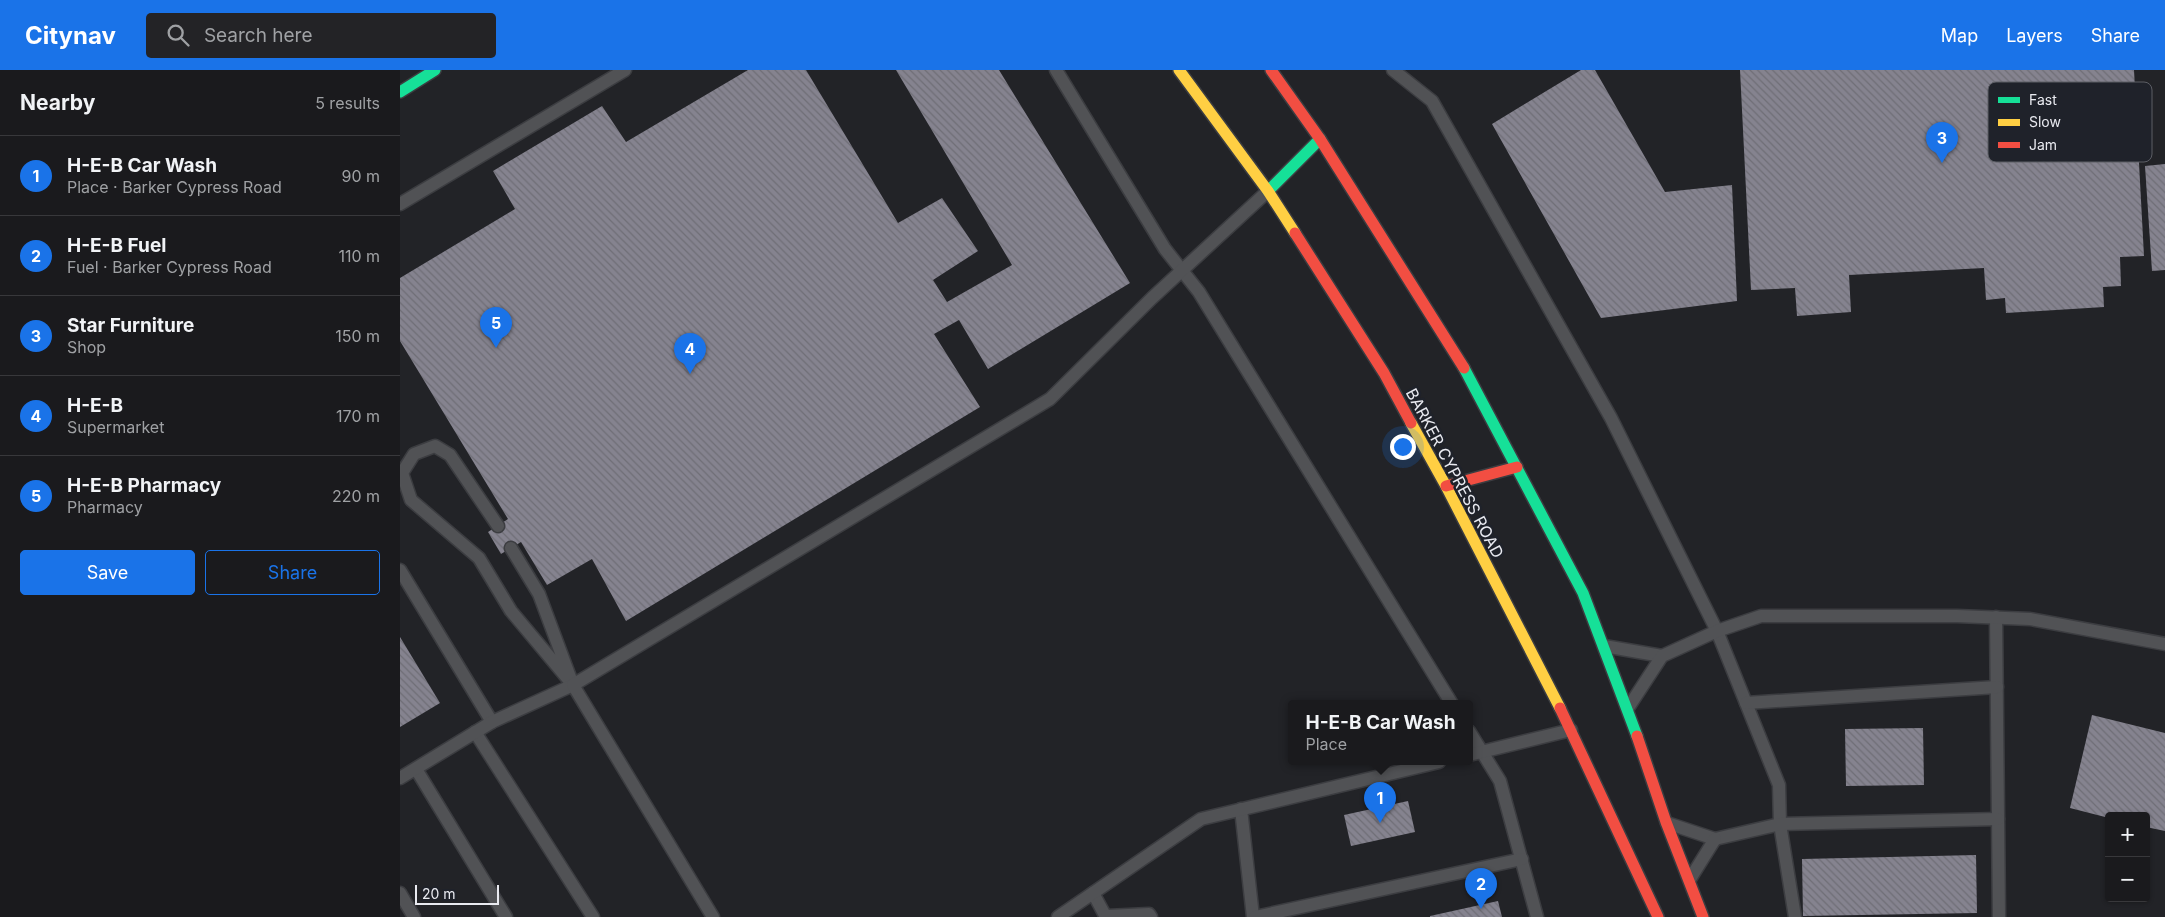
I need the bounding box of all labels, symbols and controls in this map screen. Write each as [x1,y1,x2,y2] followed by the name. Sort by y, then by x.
[146,13,496,58] search box
[25,21,116,50] text: Citynav
[164,21,192,49] icon: search
[204,24,313,47] text: Search here
[1941,25,1978,46] text: Map
[2006,25,2063,46] text: Layers
[2091,25,2140,46] text: Share
[1988,82,2152,162] legend
[20,90,95,115] text: Nearby
[2029,91,2057,108] text: Fast
[315,93,380,113] text: 5 results
[2029,113,2061,130] text: Slow
[1926,122,1958,163] pin: 3
[2029,136,2057,153] text: Jam
[67,154,217,177] text: H-E-B Car Wash
[33,166,39,186] text: 1
[341,166,380,186] text: 90 m
[67,177,282,197] text: Place · Barker Cypress Road
[67,234,166,257] text: H-E-B Fuel
[31,246,41,266] text: 2
[338,246,380,266] text: 110 m
[67,257,272,277] text: Fuel · Barker Cypress Road
[480,307,512,348] pin: 5
[67,314,194,337] text: Star Furniture
[31,326,41,346] text: 3
[335,326,380,346] text: 150 m
[674,333,706,374] pin: 4
[67,337,106,357] text: Shop
[1402,385,1508,561] street label: BARKER CYPRESS ROAD
[67,394,123,417] text: H-E-B
[31,406,41,426] text: 4
[336,406,380,426] text: 170 m
[67,417,164,437] text: Supermarket
[1390,434,1416,460] your location
[67,474,221,497] text: H-E-B Pharmacy
[31,486,41,506] text: 5
[332,486,380,506] text: 220 m
[67,497,143,517] text: Pharmacy
[20,550,195,595] button: Save
[205,550,380,595] button: Share
[1288,700,1473,765] popup
[1305,711,1456,734] text: H-E-B Car Wash
[1305,734,1347,754] text: Place
[1364,782,1396,823] pin: 1
[2105,812,2150,902] map controls
[2105,812,2150,857] button: +
[2105,857,2150,902] button: −
[1465,868,1497,909] pin: 2
[415,882,499,905] scale bar
[422,885,456,902] text: 20 m

